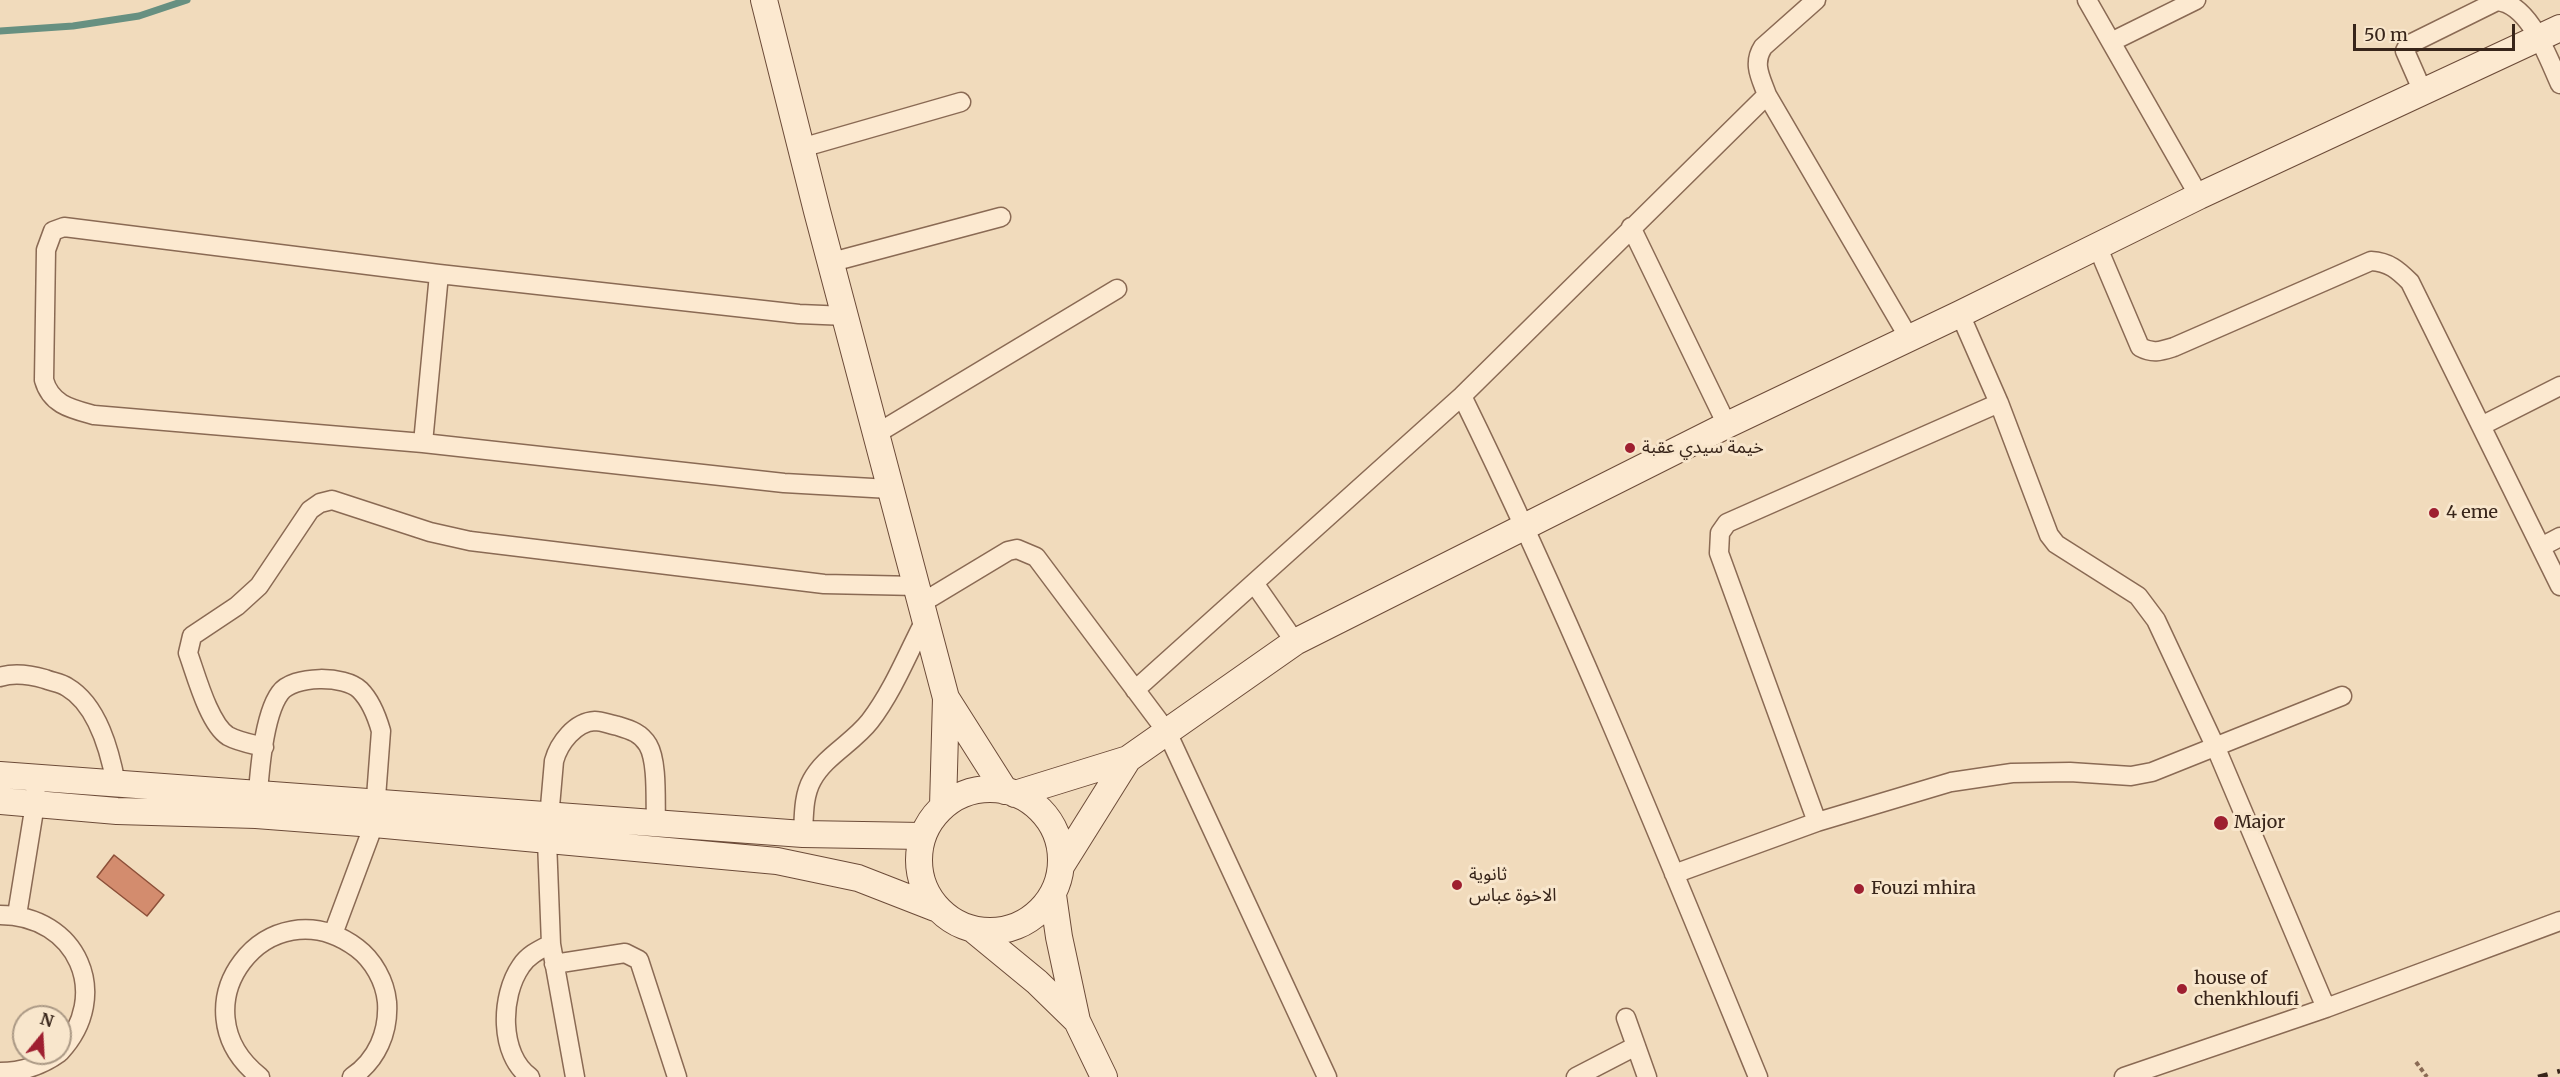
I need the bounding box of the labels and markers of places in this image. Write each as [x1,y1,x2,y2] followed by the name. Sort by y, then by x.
[1642,437,1764,459] place label: خيمة سيدي عقبة
[1623,441,1637,455] marker: خيمة سيدي عقبة
[2446,502,2498,524] place label: 4 eme
[2427,506,2441,520] marker: 4 eme
[2234,812,2285,834] place label: Major
[2212,814,2230,832] marker: Major
[1469,864,1557,906] place label: ثانوية الاخوة عباس
[1450,878,1464,892] marker: ثانوية الاخوة عباس
[1871,878,1976,900] place label: Fouzi mhira
[1852,882,1866,896] marker: Fouzi mhira
[2194,968,2299,1010] place label: house of chenkhloufi
[2175,982,2189,996] marker: house of chenkhloufi

